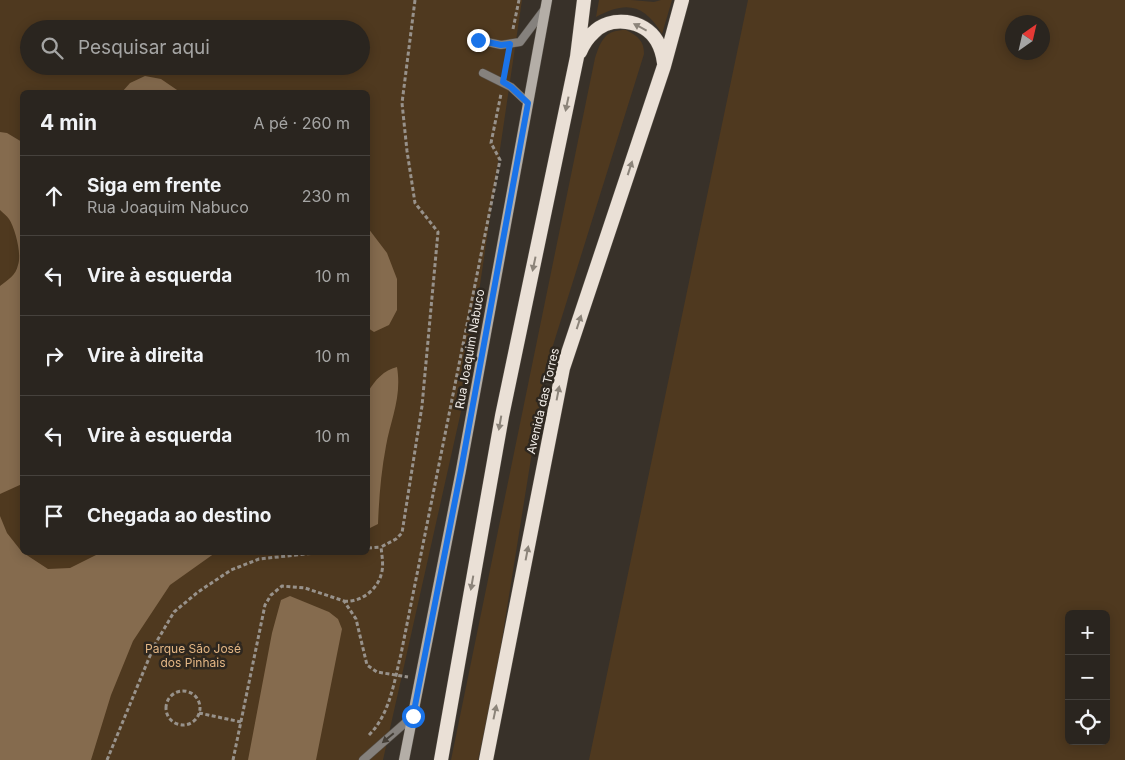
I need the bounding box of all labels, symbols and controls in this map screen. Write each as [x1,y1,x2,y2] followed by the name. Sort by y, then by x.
[1005,15,1050,60] north arrow
[20,20,370,75] search box
[633,23,648,31] one-way arrow
[467,29,490,52] route end
[38,34,66,62] icon: search
[78,36,210,59] text: Pesquisar aqui
[563,97,571,112] one-way arrow
[40,110,97,135] text: 4 min
[253,113,350,133] text: A pé · 260 m
[627,160,634,175] one-way arrow
[87,174,221,197] text: Siga em frente
[40,182,68,210] icon: ahead
[302,186,350,206] text: 230 m
[87,197,249,217] text: Rua Joaquim Nabuco
[529,256,537,272] one-way arrow
[40,262,68,290] icon: left
[87,264,232,287] text: Vire à esquerda
[315,266,350,286] text: 10 m
[452,288,487,410] street label: Rua Joaquim Nabuco
[575,314,583,329] one-way arrow
[40,342,68,370] icon: right
[87,344,204,367] text: Vire à direita
[315,346,350,366] text: 10 m
[523,346,562,455] street label: Avenida das Torres
[555,385,563,401] one-way arrow
[496,415,504,431] one-way arrow
[40,422,68,450] icon: left
[87,424,232,447] text: Vire à esquerda
[315,426,350,446] text: 10 m
[40,502,68,530] icon: arrive
[87,504,271,527] text: Chegada ao destino
[523,545,531,560] one-way arrow
[468,575,476,591] one-way arrow
[1065,610,1110,745] map controls
[1065,610,1110,655] button: +
[145,641,241,670] park label: Parque São José dos Pinhais
[1065,655,1110,700] button: −
[1065,700,1110,745] button: locate
[492,704,500,720] one-way arrow
[402,705,425,728] route start
[381,732,394,743] one-way arrow

